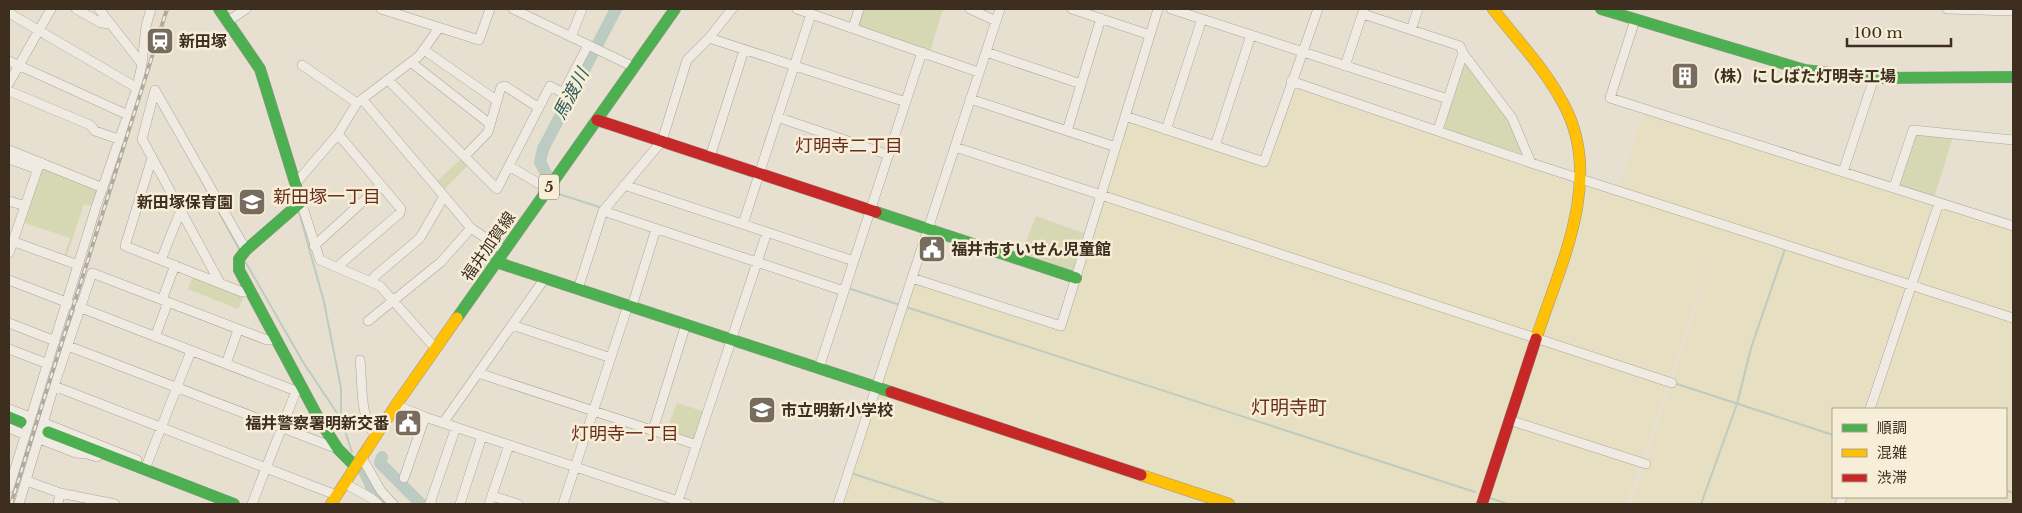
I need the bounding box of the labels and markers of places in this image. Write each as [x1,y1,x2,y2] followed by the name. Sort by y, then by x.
[145,26,175,56] station icon: 新田塚
[179,31,227,51] place label: 新田塚
[1670,61,1700,91] building icon: （株）にしばた灯明寺工場
[1704,66,1896,86] place label: （株）にしばた灯明寺工場
[237,187,267,217] school or university icon: 新田塚保育園
[137,192,233,212] place label: 新田塚保育園
[917,234,947,264] public building icon: 福井市すいせん児童館
[951,239,1111,259] place label: 福井市すいせん児童館
[747,395,777,425] school or university icon: 市立明新小学校
[781,400,893,420] place label: 市立明新小学校
[393,408,423,438] public building icon: 福井警察署明新交番
[245,413,389,433] place label: 福井警察署明新交番

